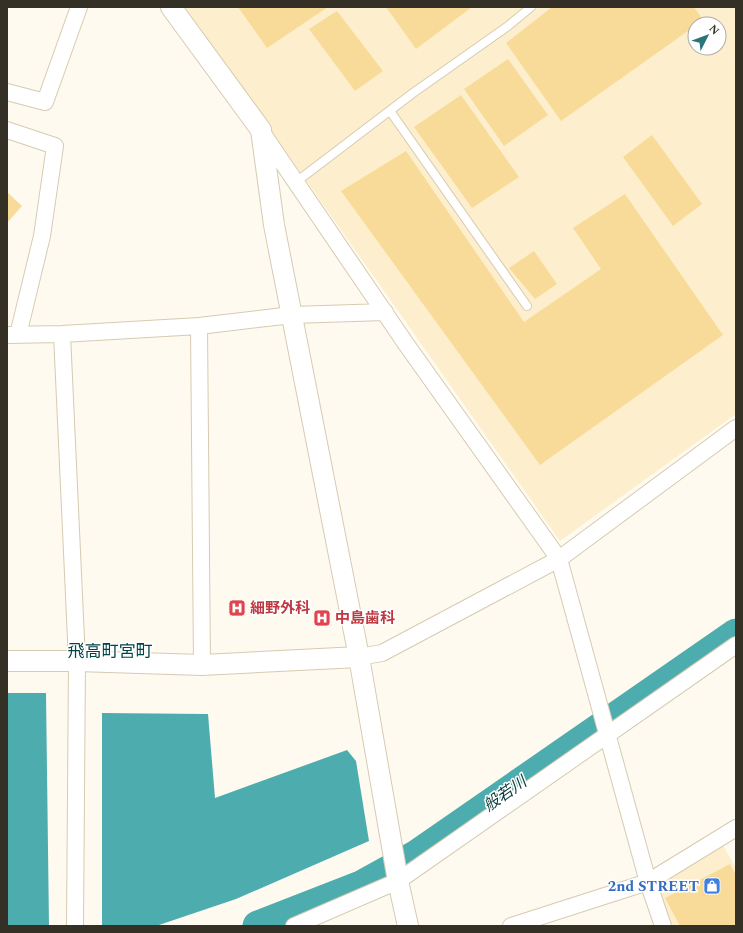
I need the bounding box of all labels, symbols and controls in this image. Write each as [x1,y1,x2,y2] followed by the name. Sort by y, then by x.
[687,16,727,56] north arrow
[705,21,723,39] text: N
[250,597,310,620] place label: 細野外科
[227,598,247,618] hospital icon: 細野外科
[335,607,395,630] place label: 中島歯科
[312,608,332,628] hospital icon: 中島歯科
[68,639,153,665] district label: 飛高町宮町
[478,769,533,818] water label: 般若川
[608,875,699,898] place label: 2nd STREET
[702,876,722,896] shop icon: 2nd STREET

